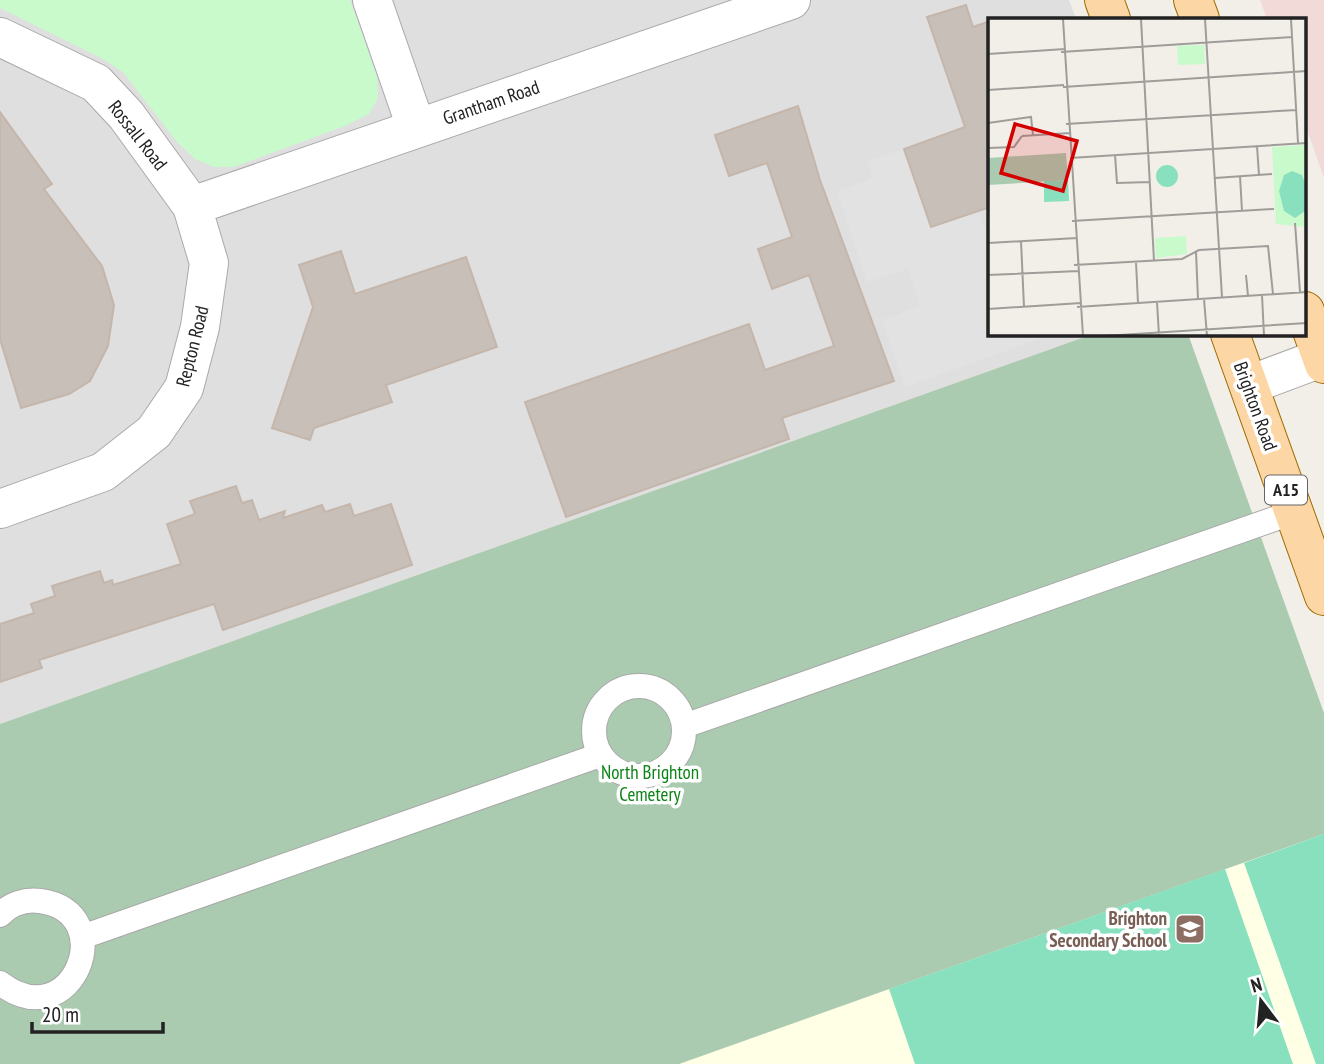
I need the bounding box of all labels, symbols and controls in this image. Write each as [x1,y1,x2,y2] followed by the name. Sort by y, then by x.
[988,18,1306,336] inset map
[440,74,542,130] street label: Grantham Road
[103,95,173,175] street label: Rossall Road
[170,303,214,389] street label: Repton Road
[1229,358,1283,454] street label: Brighton Road
[1265,476,1307,504] road number: A15
[601,760,699,806] park label: North Brighton Cemetery
[1049,906,1167,952] place label: Brighton Secondary School
[1173,912,1207,946] school or university icon: Brighton Secondary School
[1226,966,1296,1036] north arrow
[1248,972,1265,998] text: N
[32,990,163,1034] scale bar
[42,1001,79,1028] text: 20 m

